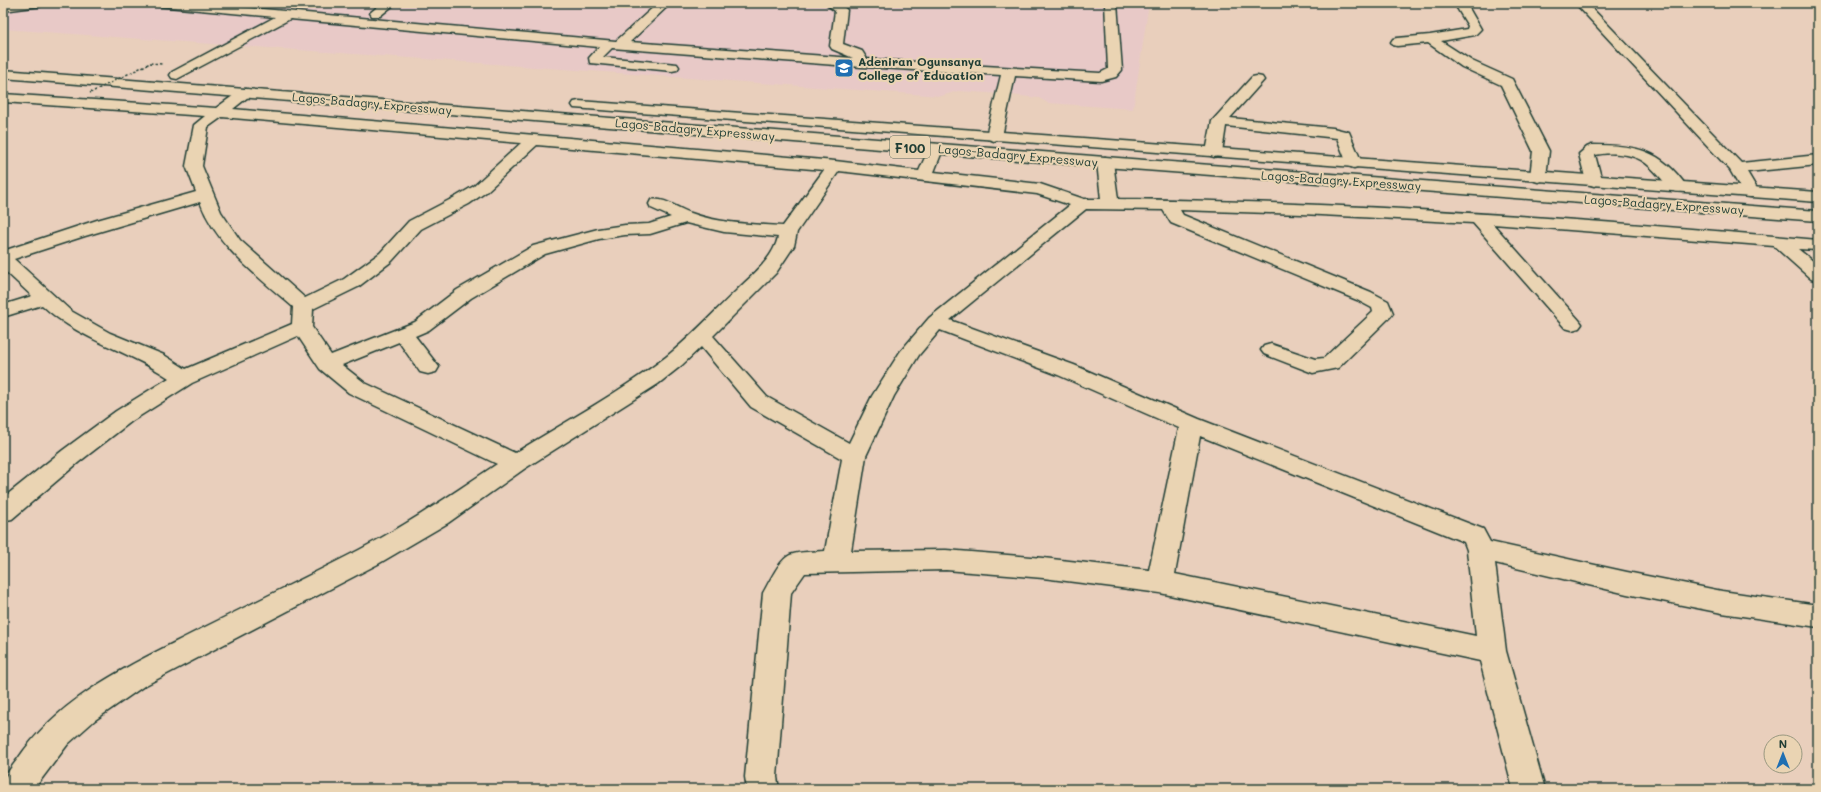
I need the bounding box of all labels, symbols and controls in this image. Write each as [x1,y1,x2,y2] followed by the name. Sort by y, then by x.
[858,53,984,83] place label: Adeniran Ogunsanya College of Education
[833,57,855,79] school or university icon: Adeniran Ogunsanya College of Education
[291,88,453,118] street label: Lagos-Badagry Expressway
[614,114,776,144] street label: Lagos-Badagry Expressway
[890,136,930,158] road number: F100
[937,140,1099,170] street label: Lagos-Badagry Expressway
[1260,166,1422,194] street label: Lagos-Badagry Expressway
[1583,190,1745,218] street label: Lagos-Badagry Expressway
[1763,734,1803,774] north arrow
[1779,736,1787,751] text: N

